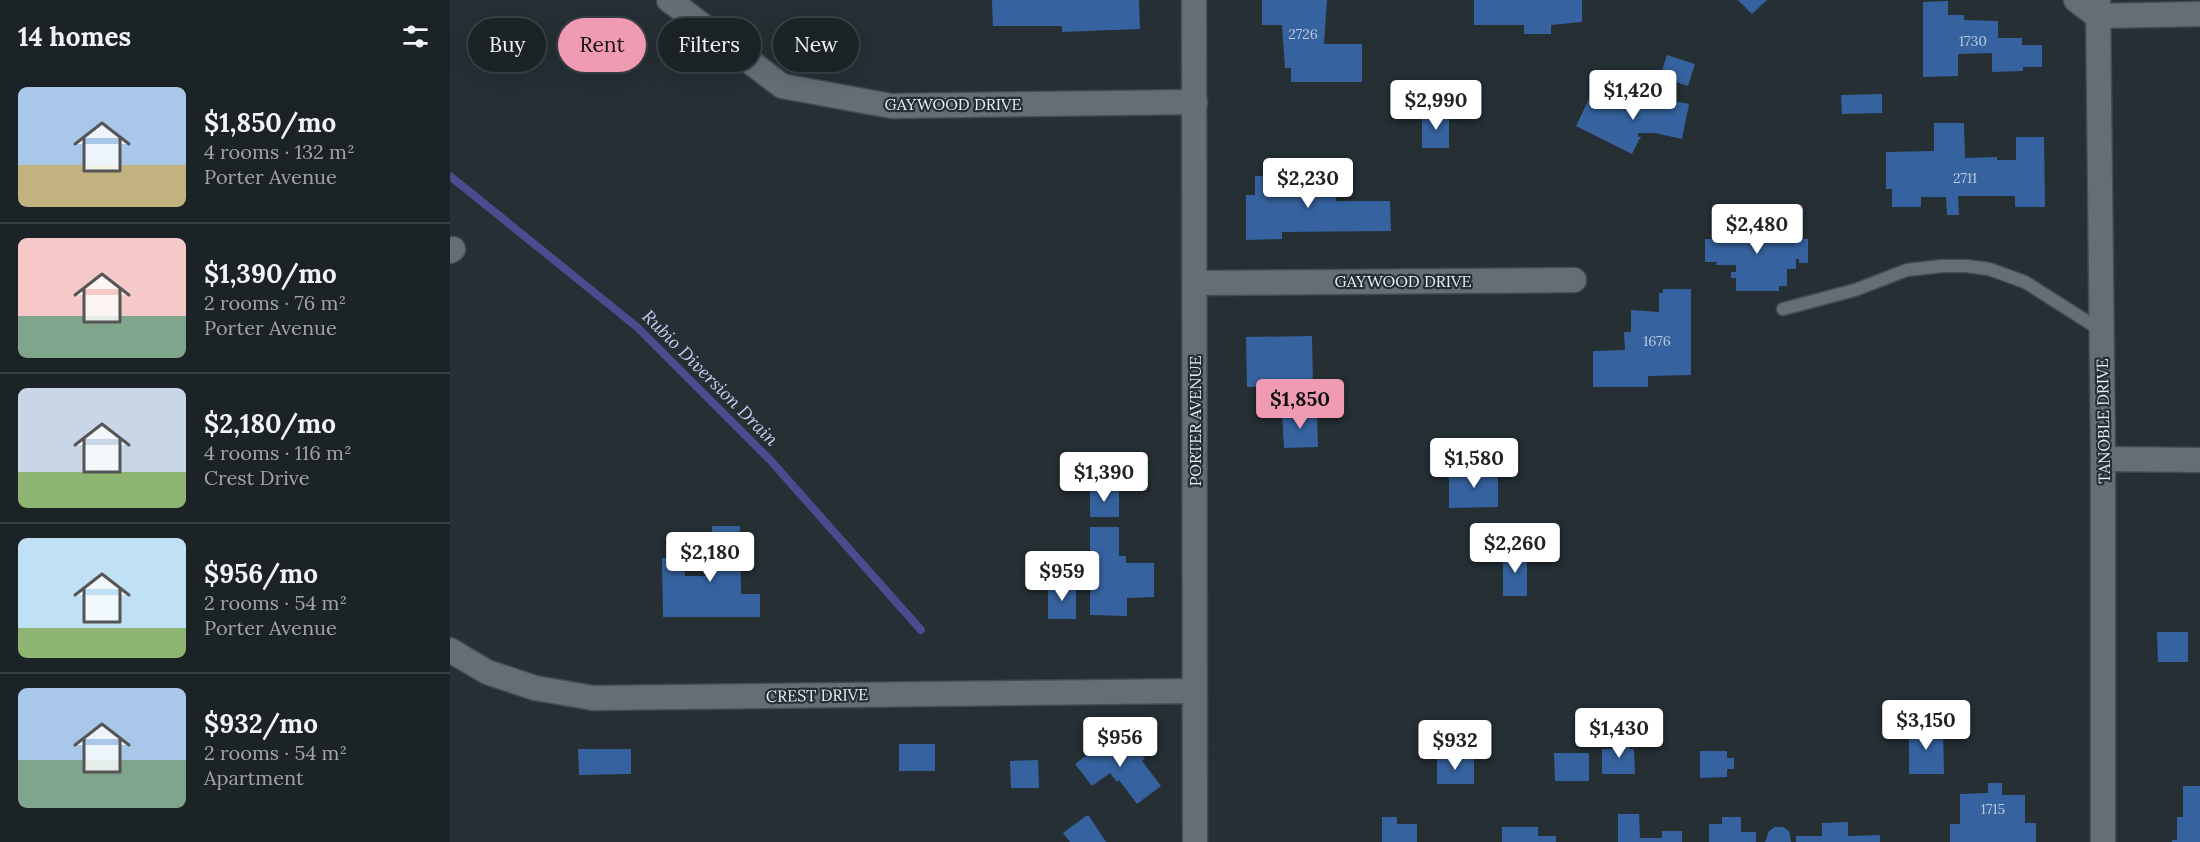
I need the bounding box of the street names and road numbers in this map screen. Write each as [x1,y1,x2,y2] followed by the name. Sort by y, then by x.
[884,94,1022,114] street label: GAYWOOD DRIVE
[1334,271,1472,291] street label: GAYWOOD DRIVE
[1185,356,1205,486] street label: PORTER AVENUE
[2092,358,2114,484] street label: TANOBLE DRIVE
[766,684,868,706] street label: CREST DRIVE

